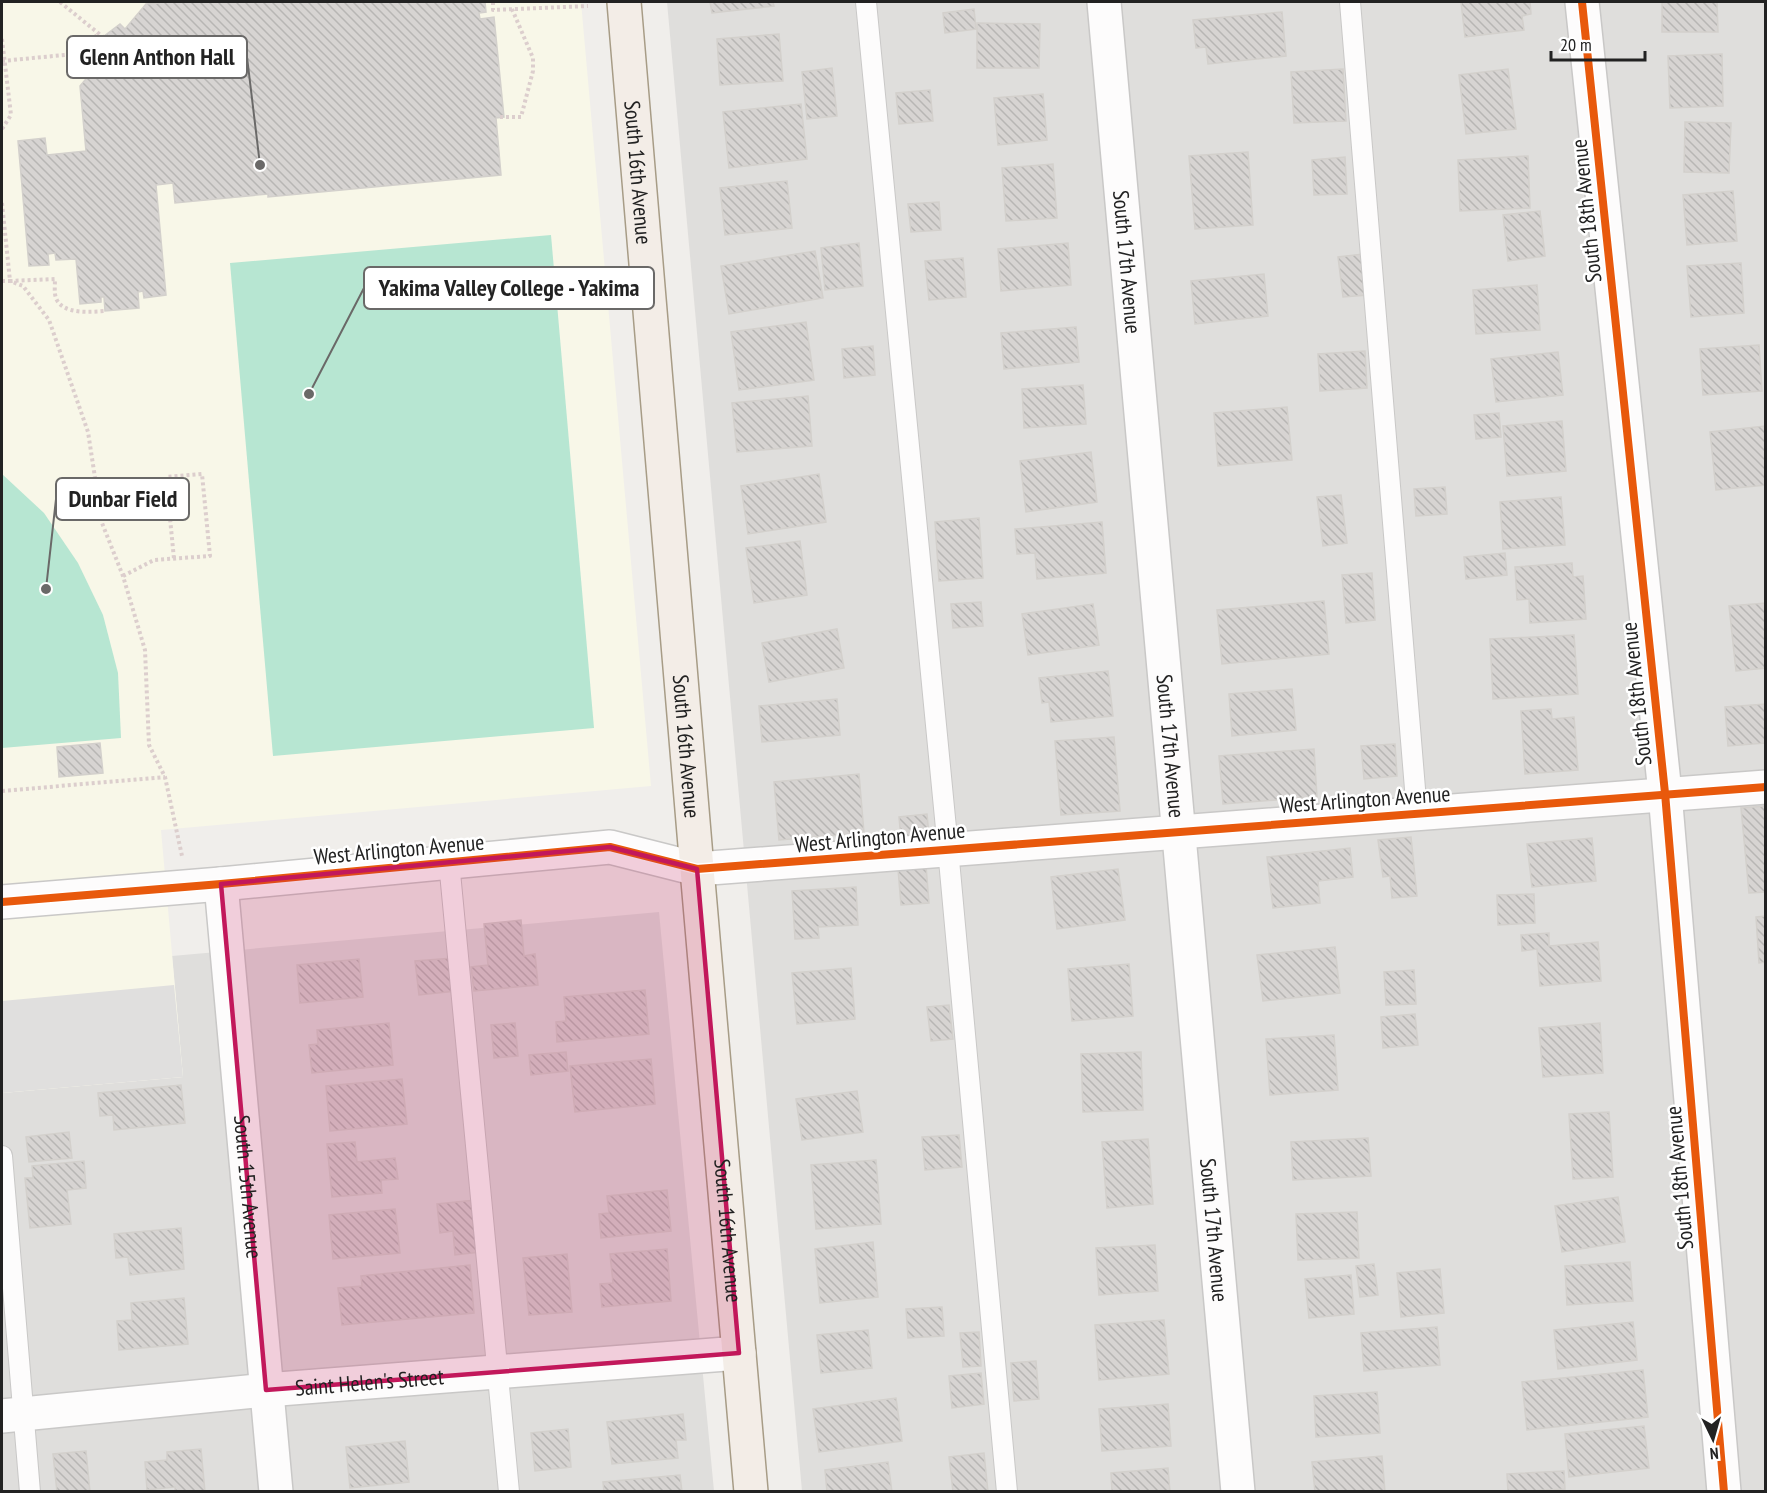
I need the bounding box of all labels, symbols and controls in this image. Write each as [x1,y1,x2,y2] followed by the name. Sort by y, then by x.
[1551,24,1646,62] scale bar
[1560,33,1592,56] text: 20 m
[67,36,247,78] callout: Glenn Anthon Hall
[79,41,235,72] text: Glenn Anthon Hall
[618,99,658,245] street label: South 16th Avenue
[1565,138,1607,284] street label: South 18th Avenue
[1107,189,1148,335] street label: South 17th Avenue
[364,267,654,309] callout: Yakima Valley College - Yakima
[378,272,640,303] text: Yakima Valley College - Yakima
[56,478,189,520] callout: Dunbar Field
[68,483,178,514] text: Dunbar Field
[1615,621,1657,767] street label: South 18th Avenue
[667,673,707,819] street label: South 16th Avenue
[1151,673,1191,819] street label: South 17th Avenue
[1279,779,1451,819] street label: West Arlington Avenue
[794,816,966,858] street label: West Arlington Avenue
[313,828,485,870] street label: West Arlington Avenue
[1659,1105,1699,1251] street label: South 18th Avenue
[228,1114,269,1260] street label: South 15th Avenue
[1194,1157,1235,1303] street label: South 17th Avenue
[708,1158,749,1304] street label: South 16th Avenue
[294,1362,445,1402] street label: Saint Helen's Street
[1683,1409,1743,1469] north arrow
[1709,1444,1719,1464] text: N

